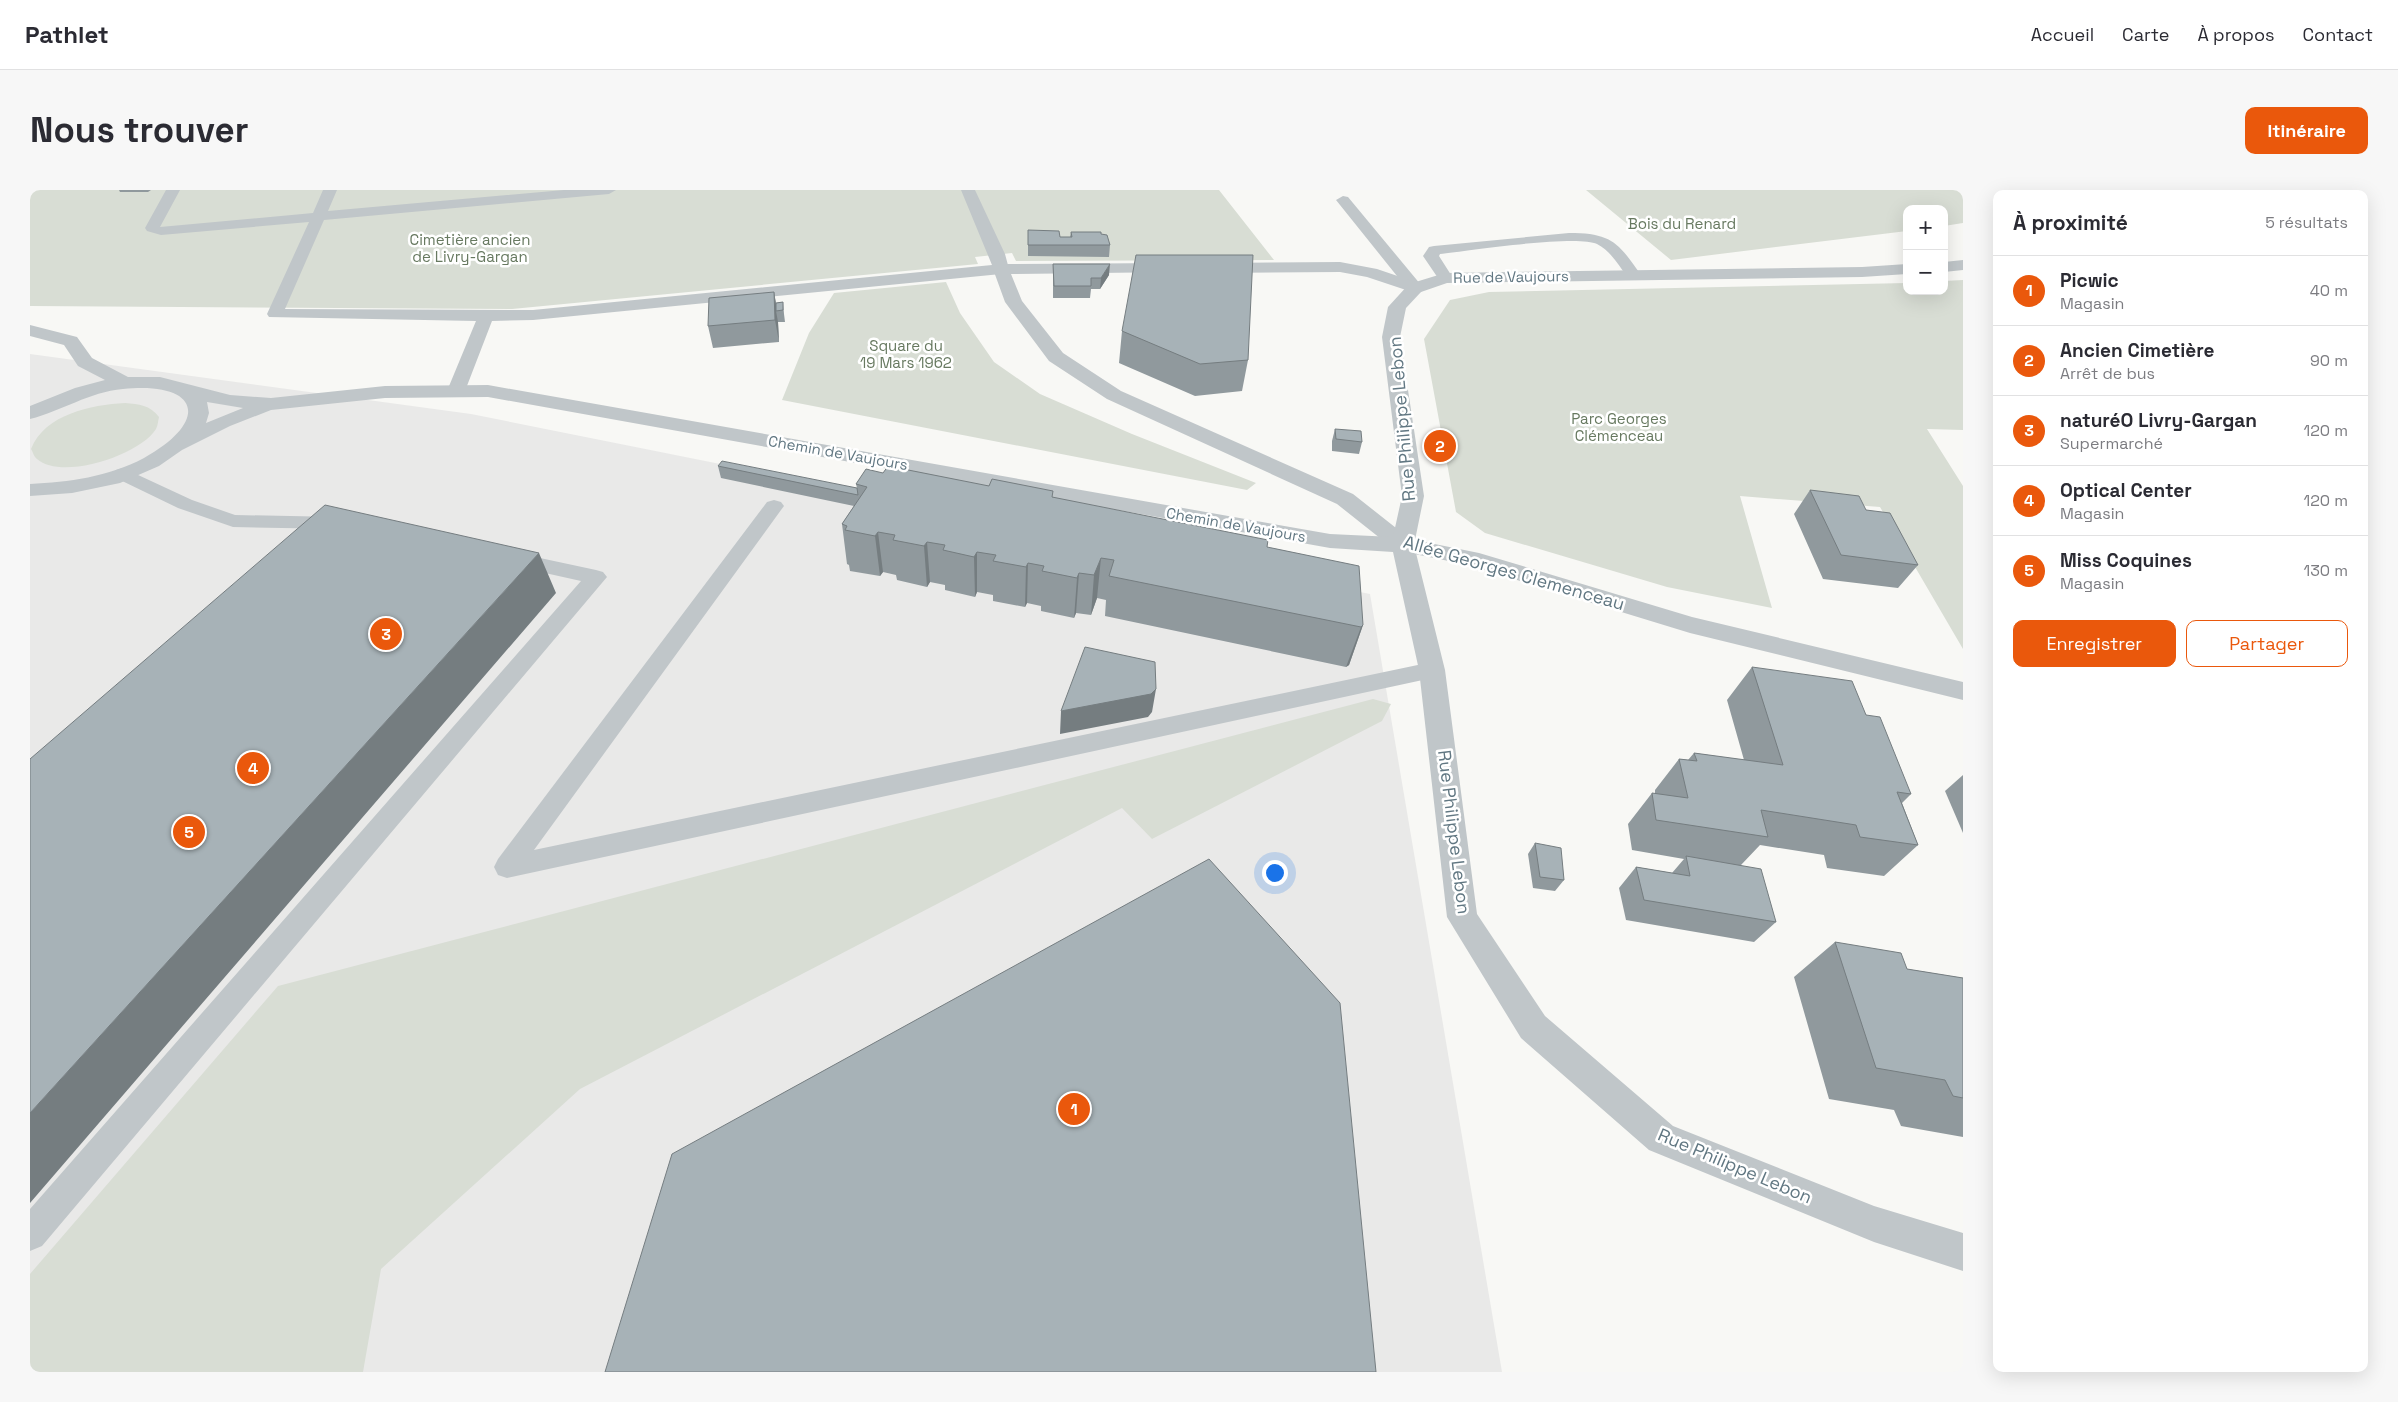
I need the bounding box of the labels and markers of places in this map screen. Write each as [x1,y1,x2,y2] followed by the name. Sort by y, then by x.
[1424,427,1456,465] pin: 2
[370,615,402,653] pin: 3
[237,749,269,787] pin: 4
[173,813,205,851] pin: 5
[1058,1090,1090,1128] pin: 1

